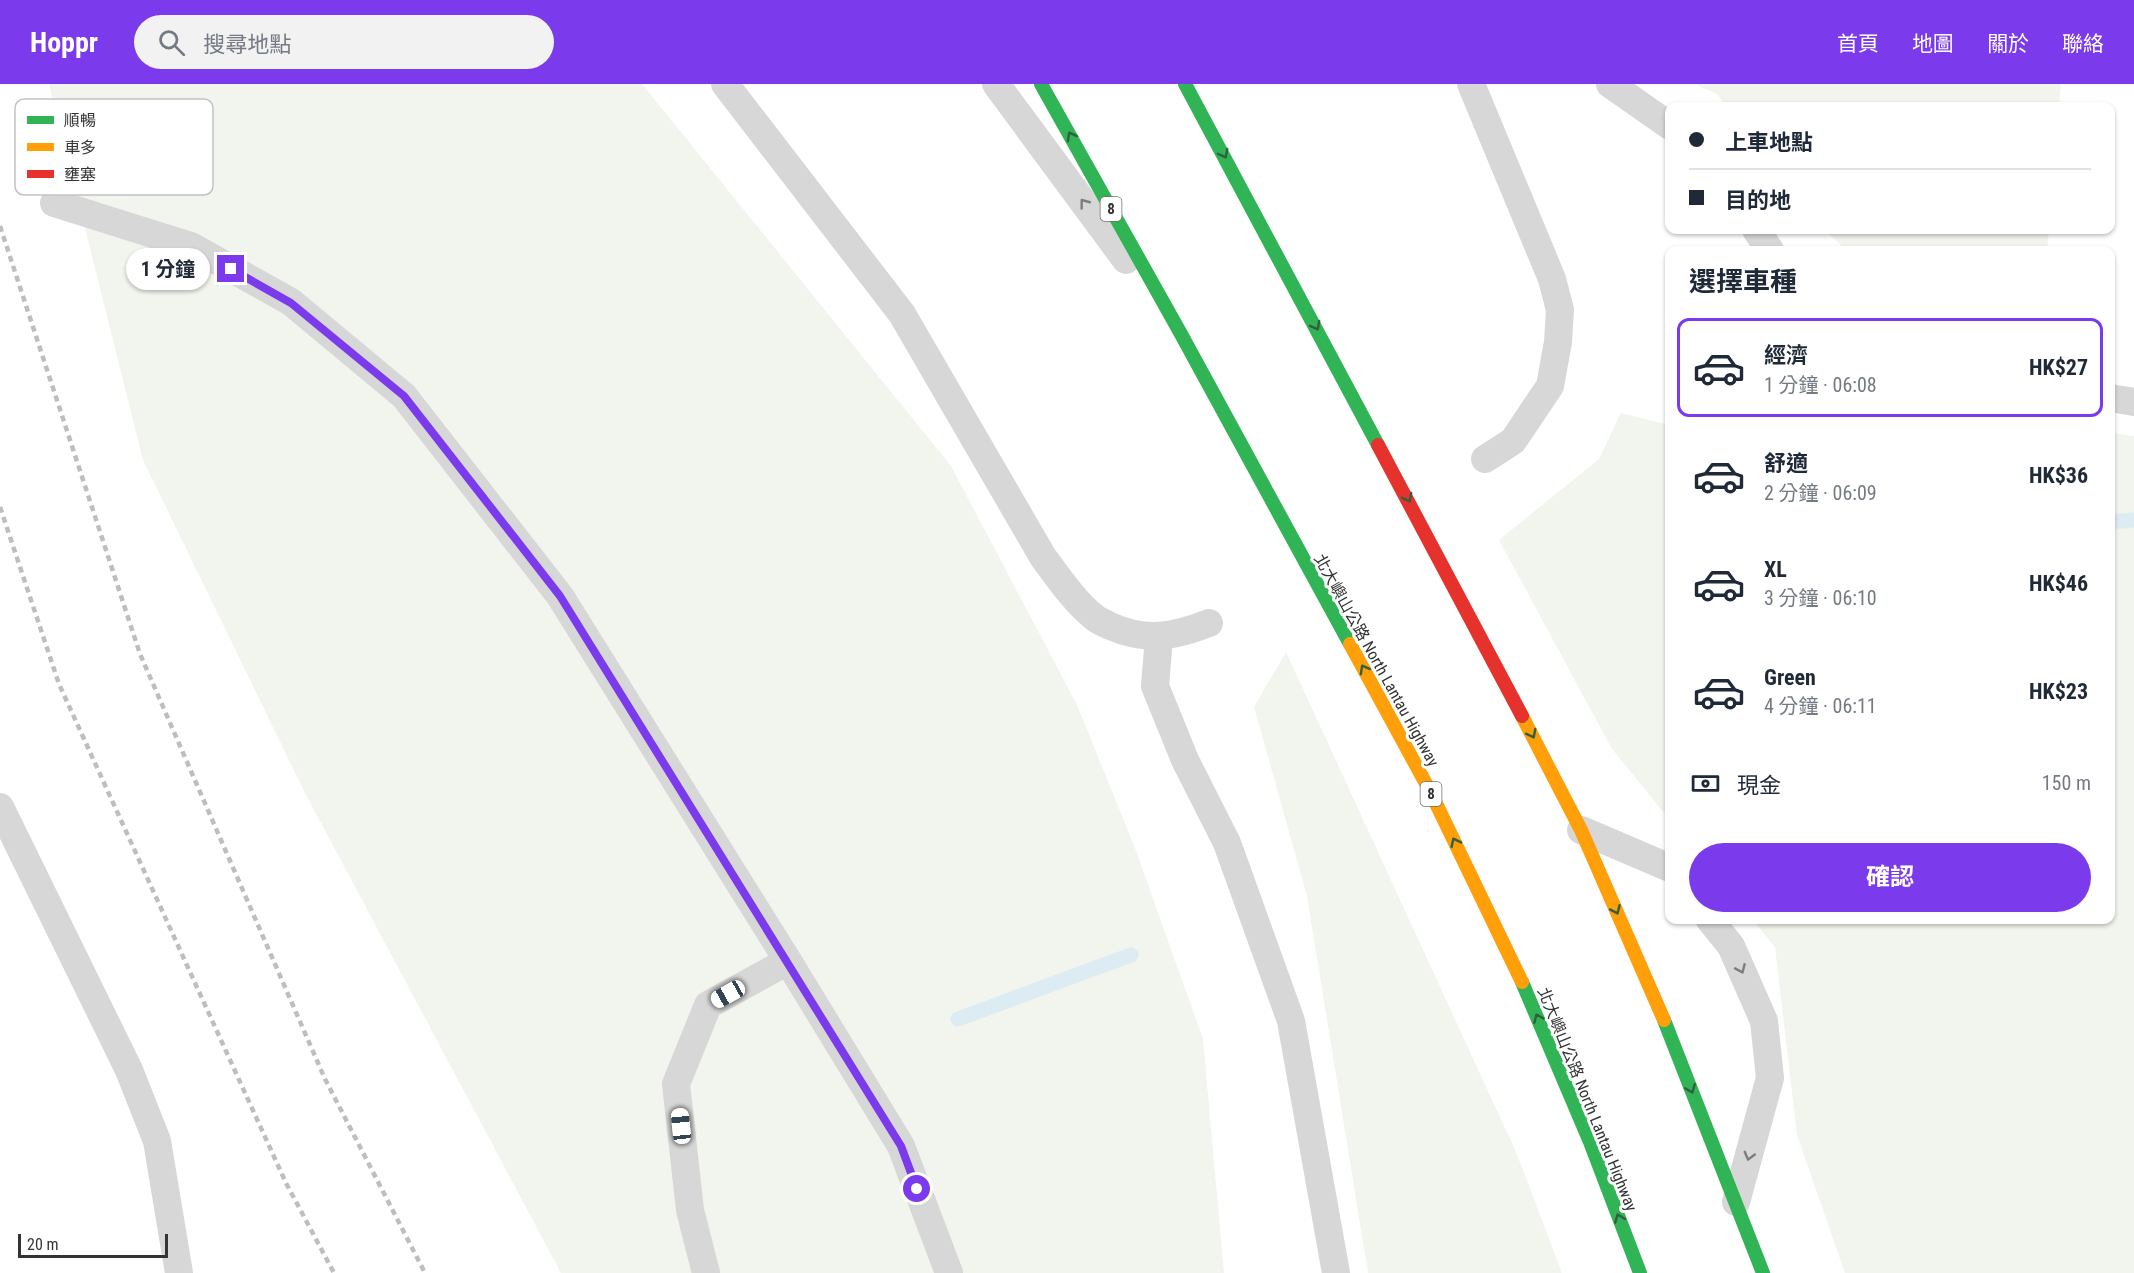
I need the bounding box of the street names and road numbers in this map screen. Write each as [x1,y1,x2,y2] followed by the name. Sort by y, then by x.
[1100,197,1122,221] road number: 8
[1310,551,1443,770] street label: 北大嶼山公路 North Lantau Highway
[1420,782,1442,806] road number: 8
[1534,985,1641,1214] street label: 北大嶼山公路 North Lantau Highway

